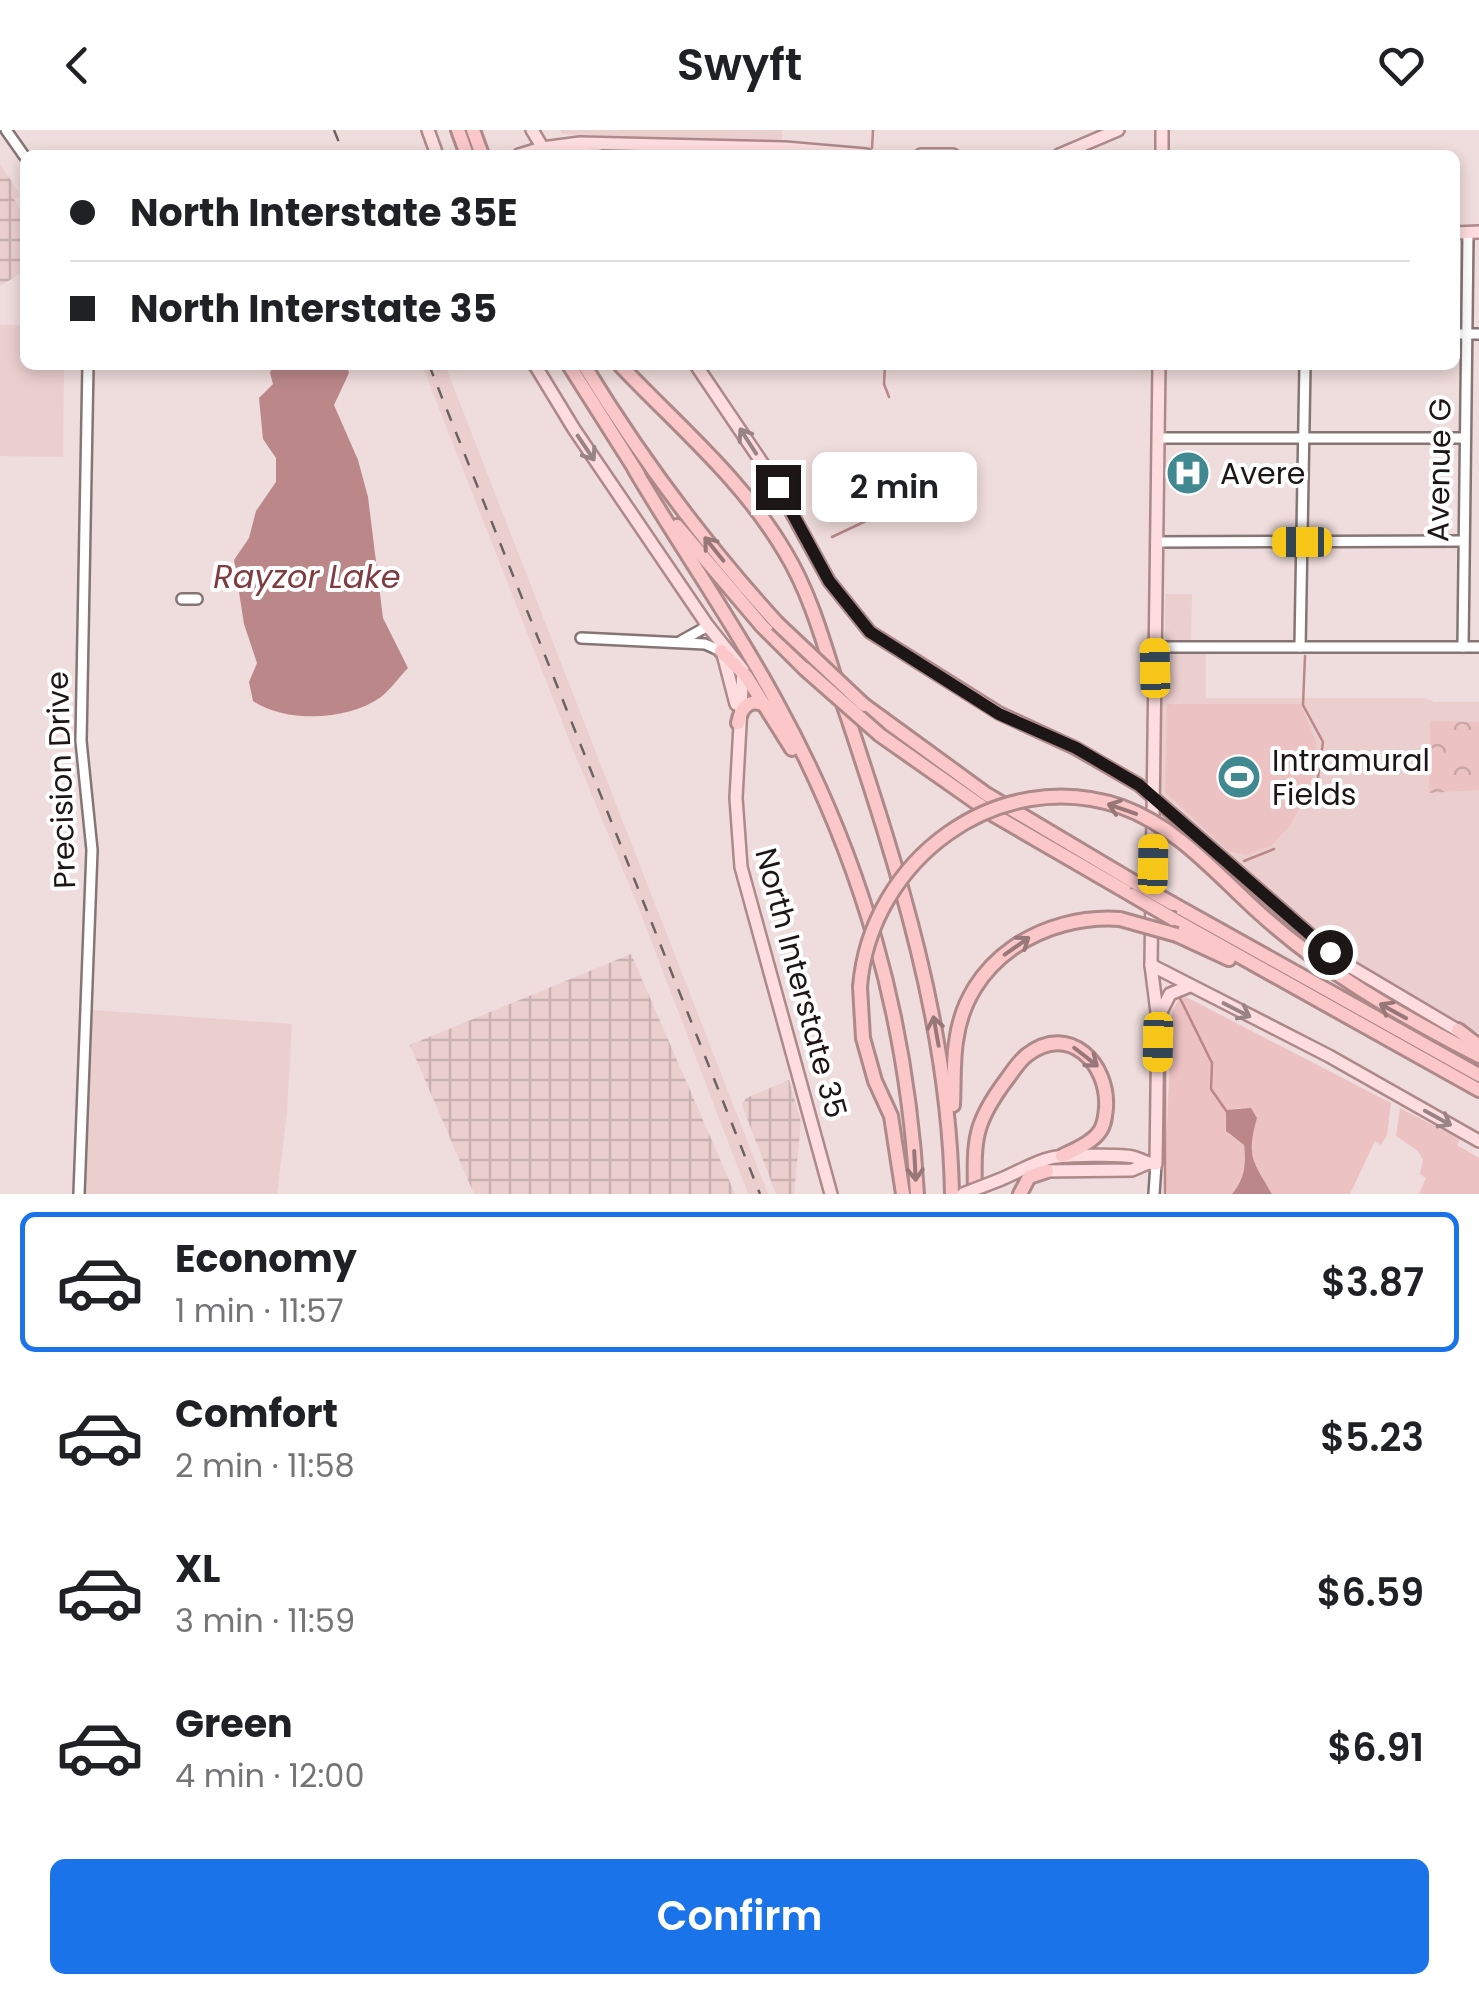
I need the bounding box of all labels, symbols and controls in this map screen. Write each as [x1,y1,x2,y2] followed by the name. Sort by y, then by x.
[677,33,802,96] text: Swyft
[50,38,105,93] icon: back
[1374,38,1429,93] icon: heart
[130,186,518,239] text: North Interstate 35E
[130,282,497,335] text: North Interstate 35
[1416,398,1462,542] street label: Avenue G
[737,427,758,455] one-way arrow
[575,433,596,461] one-way arrow
[1165,450,1211,496] hospital icon: Avere
[813,452,978,522] callout: 2 min
[1220,452,1305,495] place label: Avere
[850,464,939,509] text: 2 min
[756,465,801,510] route end
[1272,527,1332,557] car
[703,537,725,563] one-way arrow
[213,554,401,599] water label: Rayzor Lake
[1139,638,1171,698] car
[36,671,86,889] street label: Precision Drive
[1272,739,1430,816] place label: Intramural Fields
[1216,754,1262,800] sports icon: Intramural Fields
[1106,798,1138,816] one-way arrow
[1137,834,1169,894] car
[744,843,858,1123] street label: North Interstate 35
[1308,930,1353,975] route start
[1002,936,1030,957] one-way arrow
[1378,1000,1408,1020] one-way arrow
[1222,1001,1252,1020] one-way arrow
[1142,1012,1174,1072] car
[926,1015,945,1047] one-way arrow
[1072,1046,1098,1068] one-way arrow
[1423,1109,1453,1129] one-way arrow
[906,1150,925,1182] one-way arrow
[175,1232,357,1285] text: Economy
[55,1237,145,1327] icon: car
[1321,1256,1424,1309] text: $3.87
[175,1288,344,1333] text: 1 min · 11:57
[175,1387,338,1440] text: Comfort
[55,1392,145,1482] icon: car
[1320,1411,1424,1464] text: $5.23
[175,1443,355,1488] text: 2 min · 11:58
[175,1542,220,1595] text: XL
[55,1547,145,1637] icon: car
[1317,1566,1424,1619] text: $6.59
[175,1598,355,1643] text: 3 min · 11:59
[175,1697,293,1750] text: Green
[55,1702,145,1792] icon: car
[1327,1721,1424,1774] text: $6.91
[175,1753,365,1798] text: 4 min · 12:00
[50,1859,1429,1974] button: Confirm

